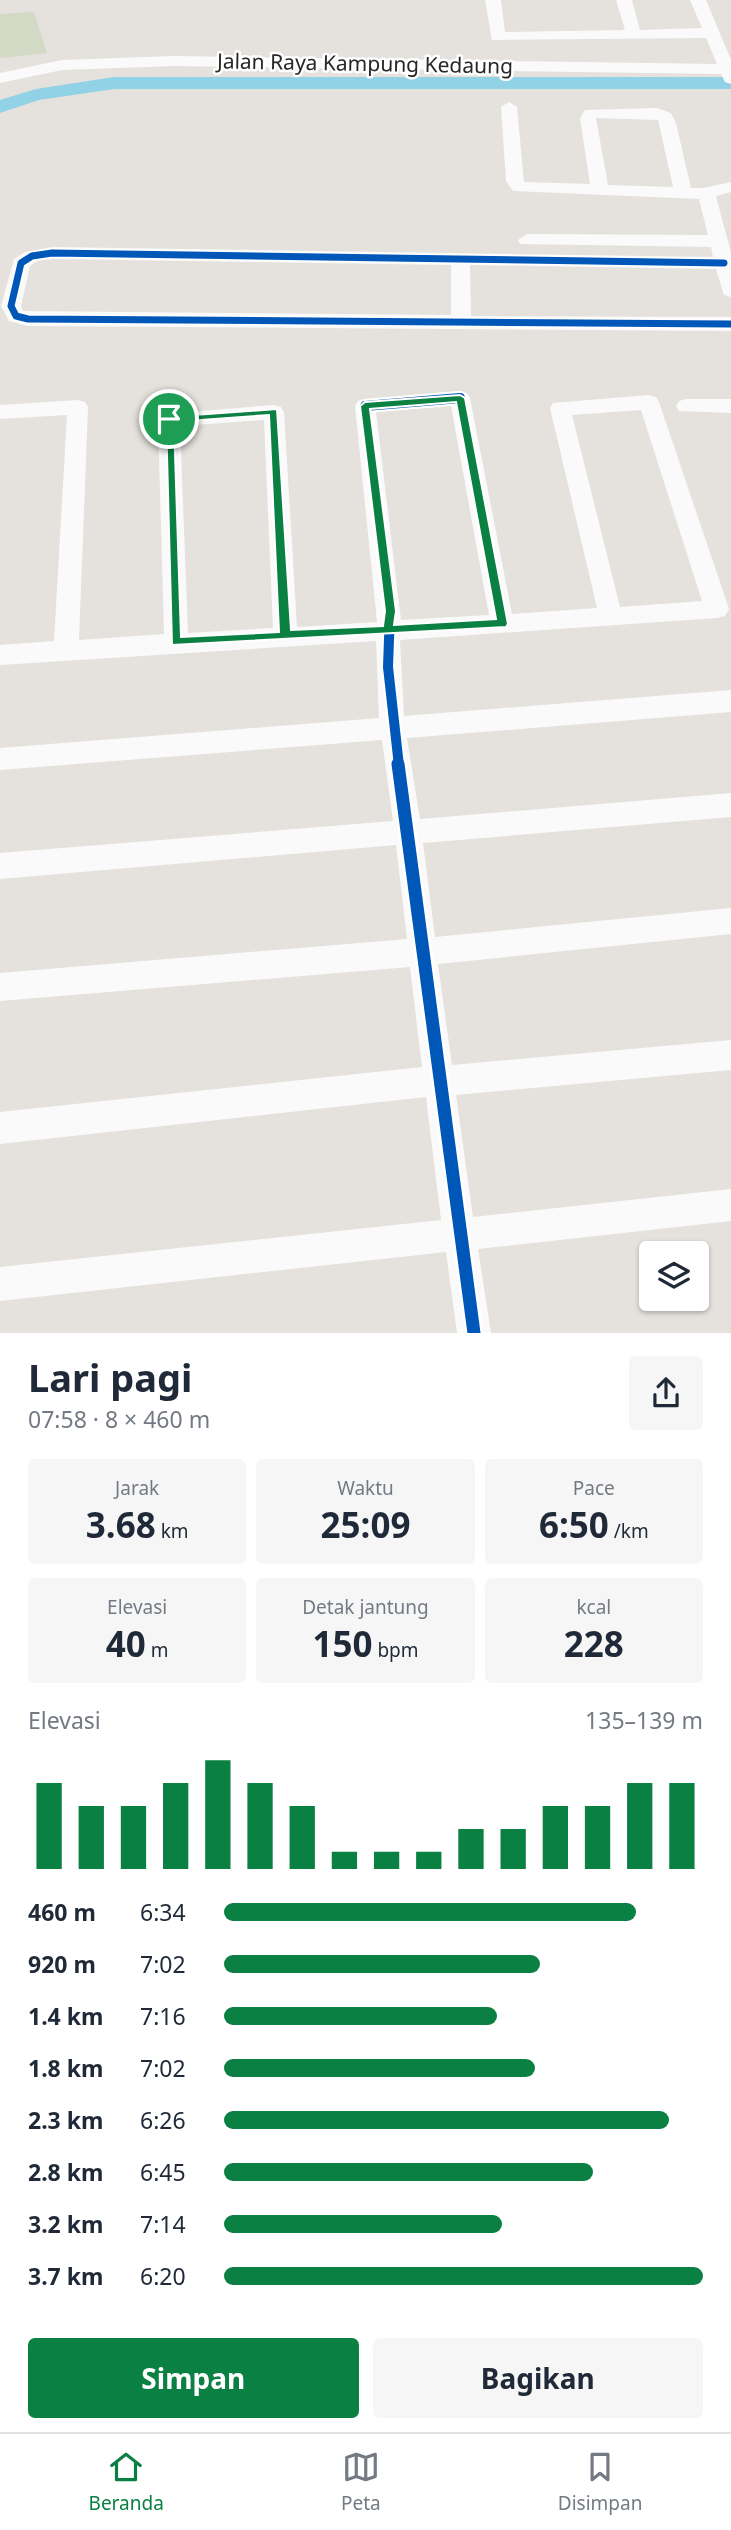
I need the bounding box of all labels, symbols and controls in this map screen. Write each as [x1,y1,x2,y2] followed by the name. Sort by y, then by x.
[215,46,513,80] street label: Jalan Raya Kampung Kedaung
[139,389,199,449] pin
[150,400,188,438] icon: arrive
[639,1241,709,1311] map controls
[639,1241,709,1311] button: layers
[28,1351,192,1403] text: Lari pagi
[629,1356,703,1430] button: share
[28,1403,210,1435] text: 07:58 · 8 × 460 m
[115,1475,159,1501] text: Jarak
[337,1475,394,1501] text: Waktu
[573,1475,615,1501] text: Pace
[86,1501,156,1548] text: 3.68
[321,1501,410,1548] text: 25:09
[539,1501,609,1548] text: 6:50
[156,1518,189,1544] text: km
[609,1518,649,1544] text: /km
[107,1594,167,1620] text: Elevasi
[302,1594,429,1620] text: Detak jantung
[576,1594,611,1620] text: kcal
[106,1620,146,1667] text: 40
[312,1620,372,1667] text: 150
[564,1620,624,1667] text: 228
[146,1637,169,1663] text: m
[372,1637,419,1663] text: bpm
[28,1704,101,1736] text: Elevasi
[585,1704,703,1736] text: 135–139 m
[28,1896,96,1928] text: 460 m
[140,1896,186,1928] text: 6:34
[28,1948,96,1980] text: 920 m
[140,1948,186,1980] text: 7:02
[28,2000,103,2032] text: 1.4 km
[140,2000,186,2032] text: 7:16
[28,2052,103,2084] text: 1.8 km
[140,2052,186,2084] text: 7:02
[28,2104,103,2136] text: 2.3 km
[140,2104,186,2136] text: 6:26
[28,2156,103,2188] text: 2.8 km
[140,2156,186,2188] text: 6:45
[28,2208,103,2240] text: 3.2 km
[140,2208,186,2240] text: 7:14
[28,2260,103,2292] text: 3.7 km
[140,2260,186,2292] text: 6:20
[28,2338,359,2418] button: Simpan
[373,2338,703,2418] button: Bagikan
[89,2448,164,2516] tab: Beranda
[341,2448,381,2516] tab: Peta
[558,2448,642,2516] tab: Disimpan

